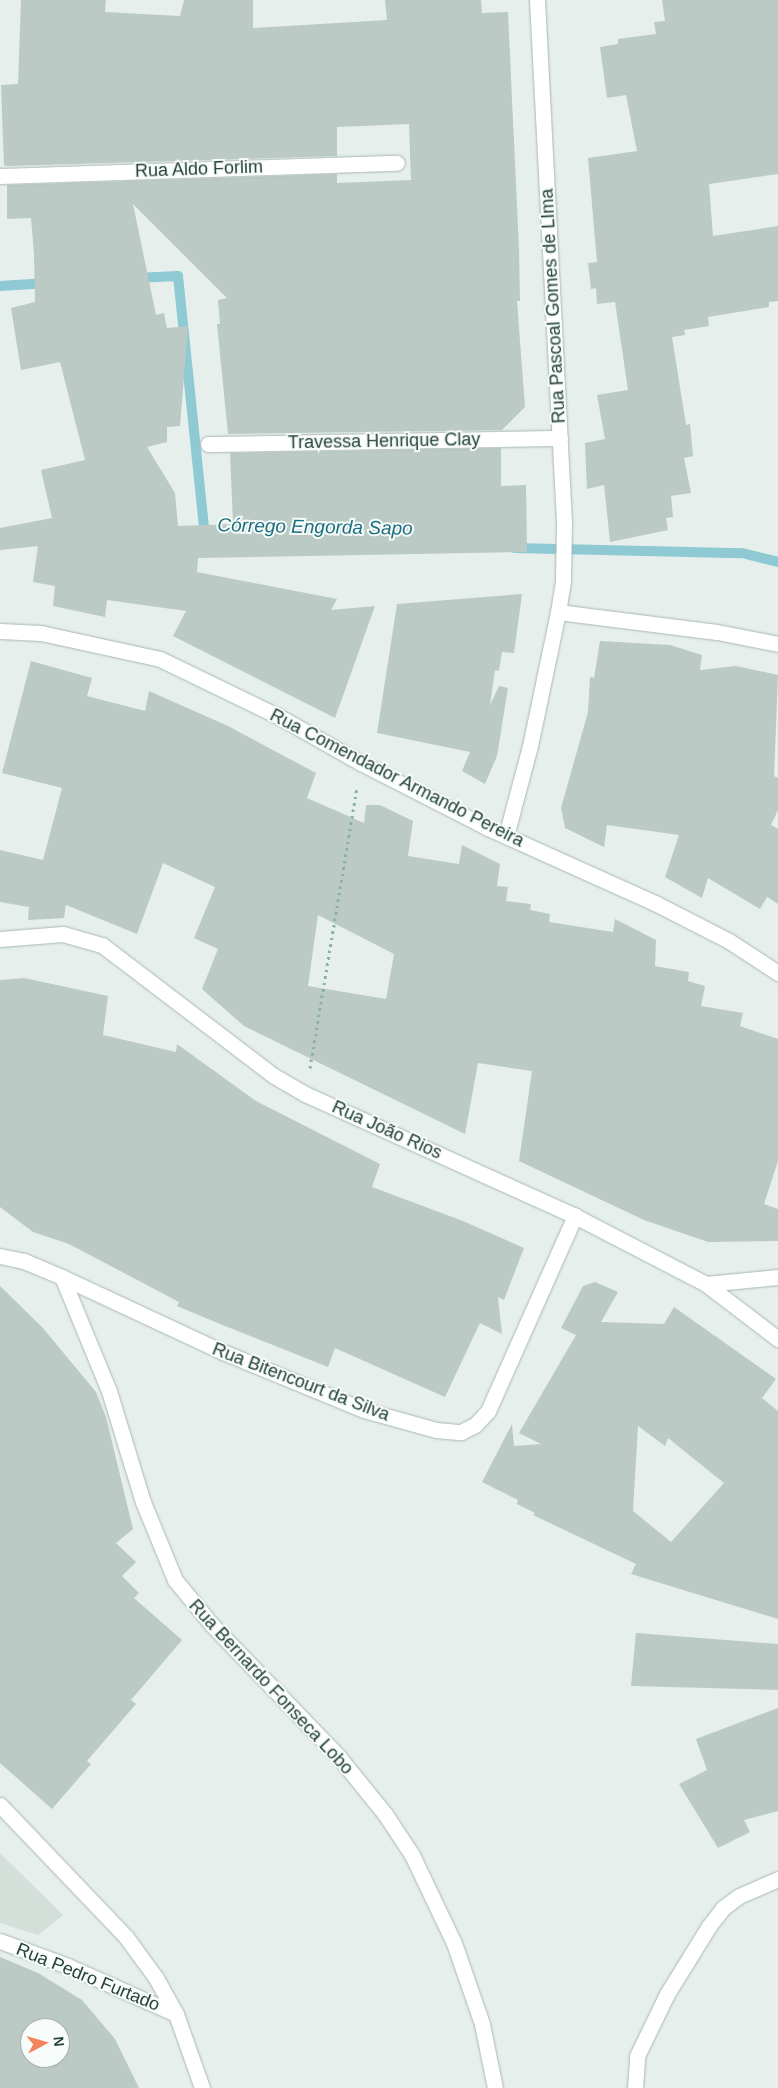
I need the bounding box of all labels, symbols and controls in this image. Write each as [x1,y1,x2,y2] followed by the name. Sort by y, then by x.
[134,156,264,182] street label: Rua Aldo Forlim
[536,188,570,424] street label: Rua Pascoal Gomes de LIma
[288,429,480,453] street label: Travessa Henrique Clay
[217,514,413,540] water label: Córrego Engorda Sapo
[266,704,528,852] street label: Rua Comendador Armando Pereira
[329,1096,445,1164] street label: Rua João Rios
[209,1338,393,1426] street label: Rua Bitencourt da Silva
[184,1595,358,1779] street label: Rua Bernardo Fonseca Lobo
[13,1938,163,2016] street label: Rua Pedro Furtado
[20,2018,70,2068] north arrow
[50,2036,67,2047] text: N

